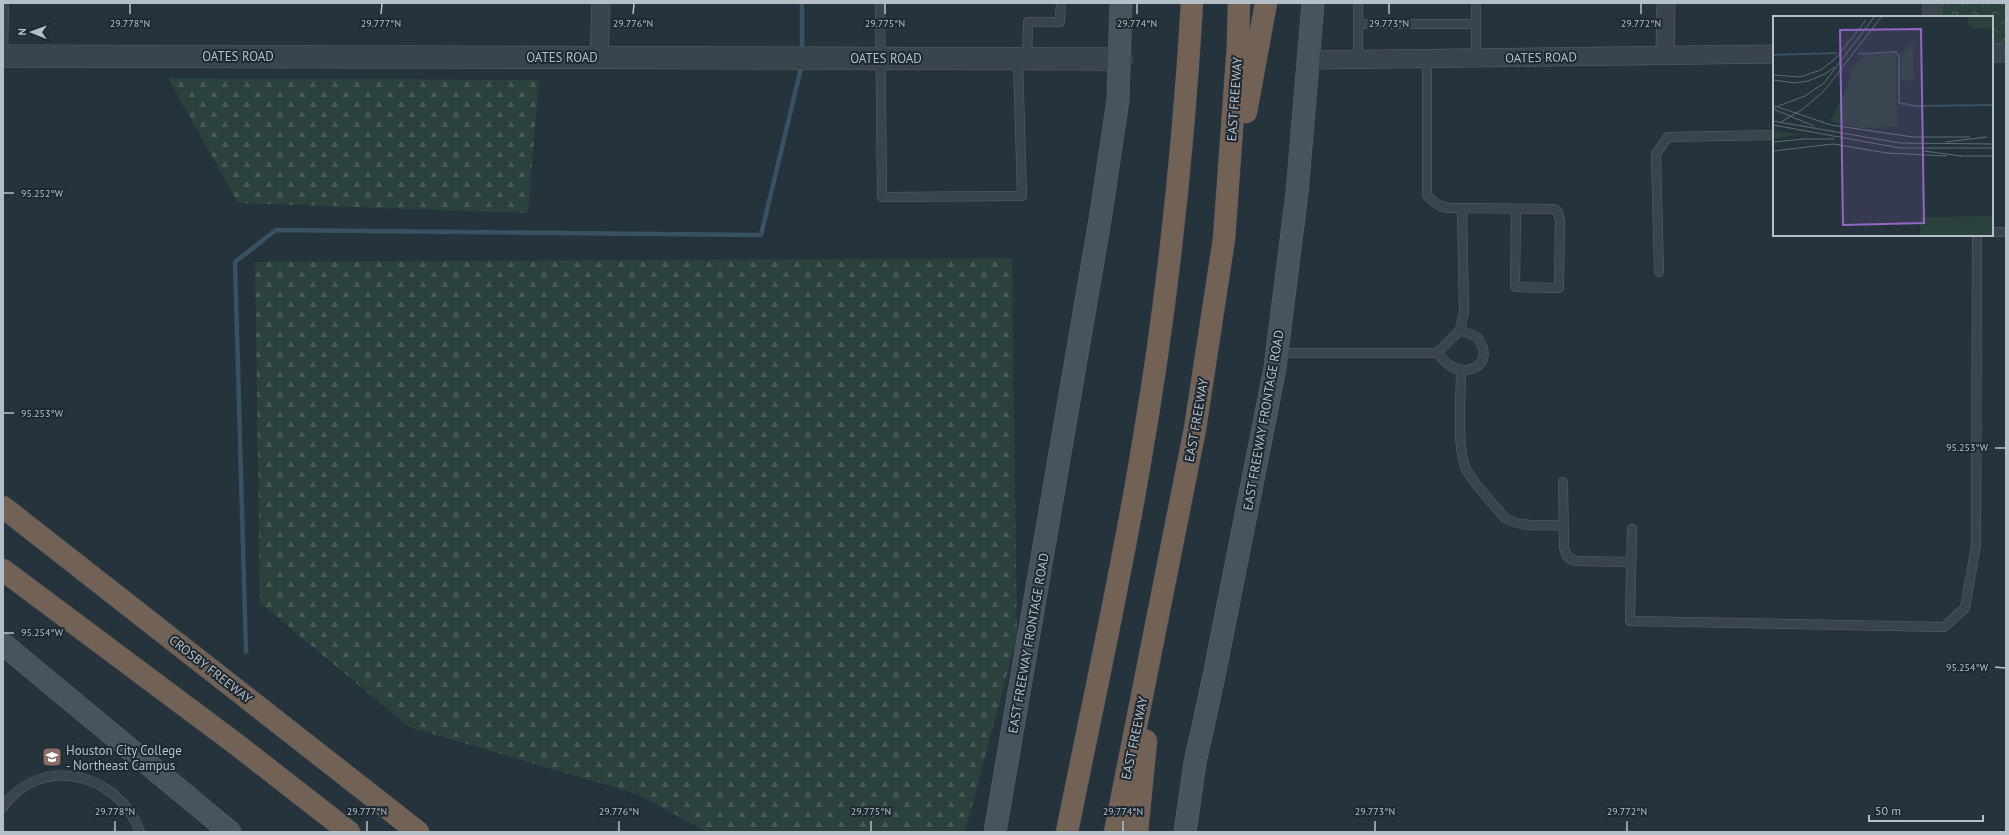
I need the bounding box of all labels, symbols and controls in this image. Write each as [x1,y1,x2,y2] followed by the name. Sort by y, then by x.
[12,12,52,52] north arrow
[1773,16,1993,236] inset map
[110,17,150,30] text: 29.778°N
[361,17,401,30] text: 29.777°N
[613,17,653,30] text: 29.776°N
[865,17,905,30] text: 29.775°N
[1117,17,1157,30] text: 29.774°N
[1369,17,1409,30] text: 29.773°N
[1621,17,1661,30] text: 29.772°N
[15,28,29,36] text: N
[202,48,274,65] street label: OATES ROAD
[1505,48,1577,67] street label: OATES ROAD
[526,49,598,66] street label: OATES ROAD
[850,50,922,67] street label: OATES ROAD
[1223,56,1246,142] street label: EAST FREEWAY
[21,187,64,200] text: 95.252°W
[1239,329,1288,512] street label: EAST FREEWAY FRONTAGE ROAD
[1181,376,1212,463] street label: EAST FREEWAY
[21,407,64,420] text: 95.253°W
[1946,441,1989,454] text: 95.253°W
[1004,552,1053,735] street label: EAST FREEWAY FRONTAGE ROAD
[21,626,64,639] text: 95.254°W
[166,632,256,708] street label: CROSBY FREEWAY
[1946,661,1989,674] text: 95.254°W
[1117,694,1152,781] street label: EAST FREEWAY
[66,742,182,774] place label: Houston City College - Northeast Campus
[41,746,63,768] school or university icon: Houston City College - Northeast Campus
[1869,797,1983,823] scale bar
[1875,803,1901,818] text: 50 m
[95,805,135,818] text: 29.778°N
[347,805,387,818] text: 29.777°N
[599,805,639,818] text: 29.776°N
[851,805,891,818] text: 29.775°N
[1103,805,1143,818] text: 29.774°N
[1355,805,1395,818] text: 29.773°N
[1607,805,1647,818] text: 29.772°N

